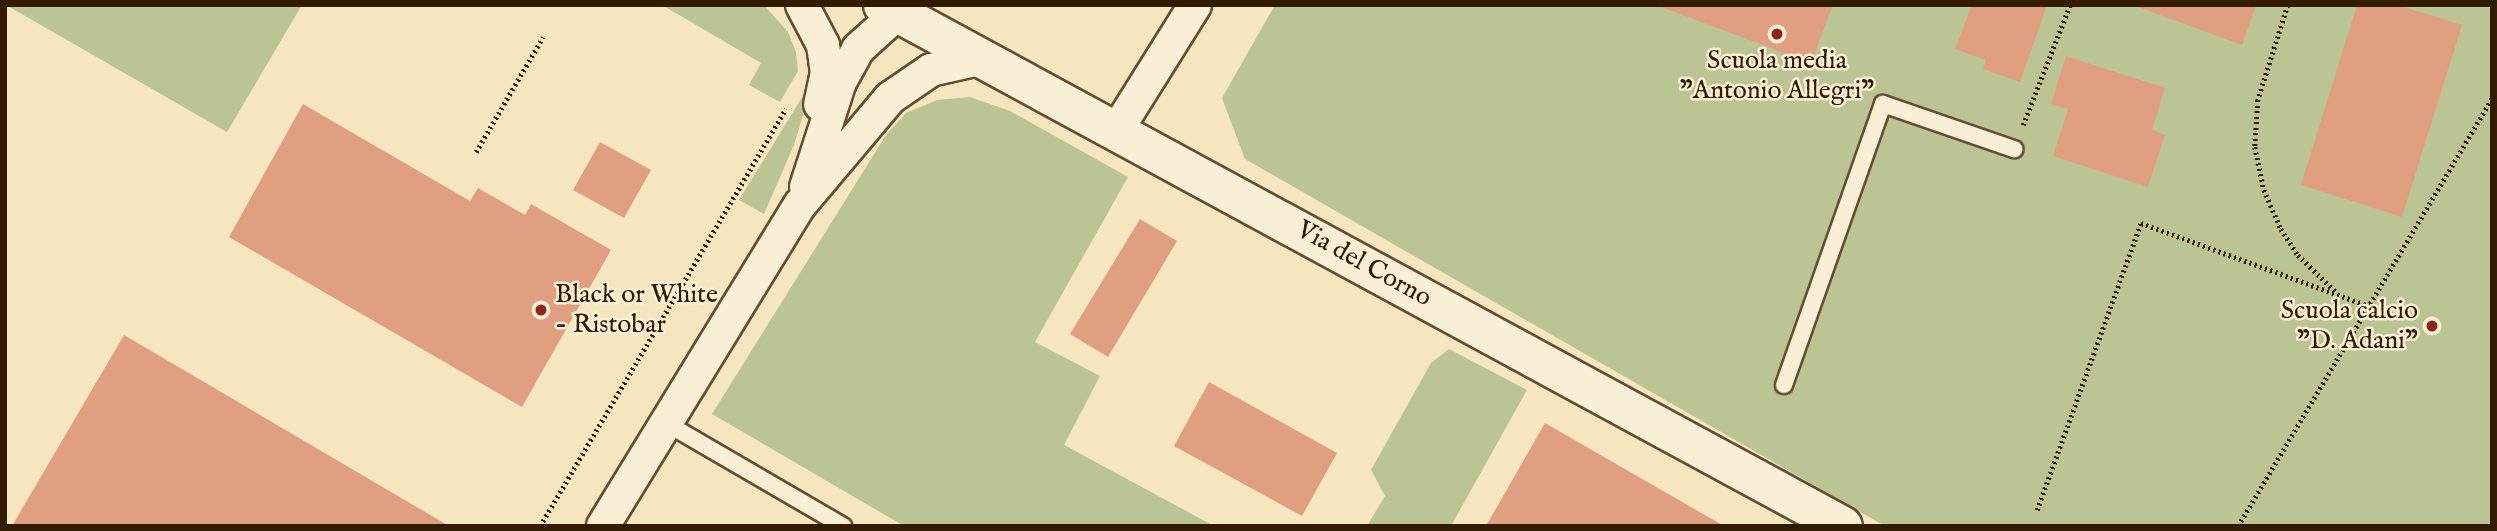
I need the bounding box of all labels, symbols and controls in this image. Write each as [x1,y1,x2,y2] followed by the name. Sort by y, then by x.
[1769,26,1785,42] marker: Scuola media "Antonio Allegri"
[1680,45,1874,106] place label: Scuola media "Antonio Allegri"
[1291,214,1437,314] street label: Via del Corno
[555,279,718,340] place label: Black or White - Ristobar
[2281,295,2418,356] place label: Scuola calcio "D. Adani"
[533,302,549,318] marker: Black or White - Ristobar
[2424,318,2440,334] marker: Scuola calcio "D. Adani"

